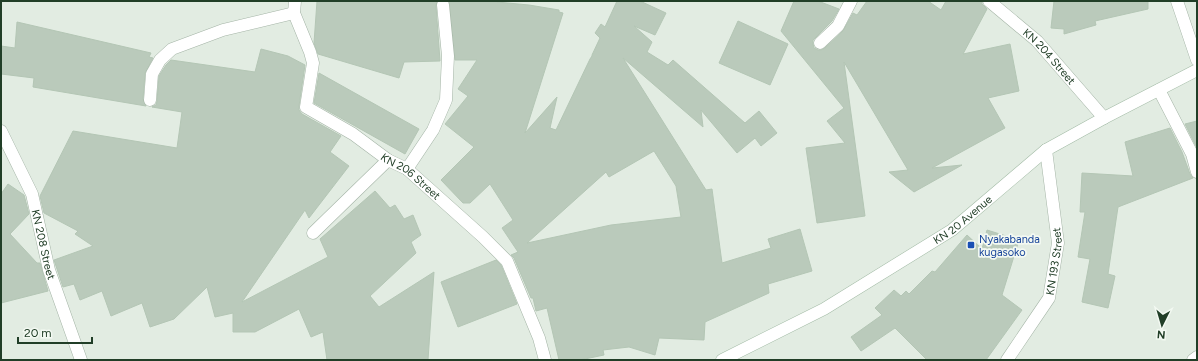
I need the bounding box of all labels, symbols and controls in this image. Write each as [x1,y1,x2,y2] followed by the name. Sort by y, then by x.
[1020,26,1078,87] street label: KN 204 Street
[378,151,443,203] street label: KN 206 Street
[931,193,995,247] street label: KN 20 Avenue
[29,208,58,281] street label: KN 208 Street
[1044,227,1065,296] street label: KN 193 Street
[979,233,1040,259] place label: Nyakabanda kugasoko
[966,240,976,250] marker: Nyakabanda kugasoko
[1142,305,1182,345] north arrow
[18,319,92,345] scale bar
[24,326,52,340] text: 20 m
[1156,328,1166,341] text: N

